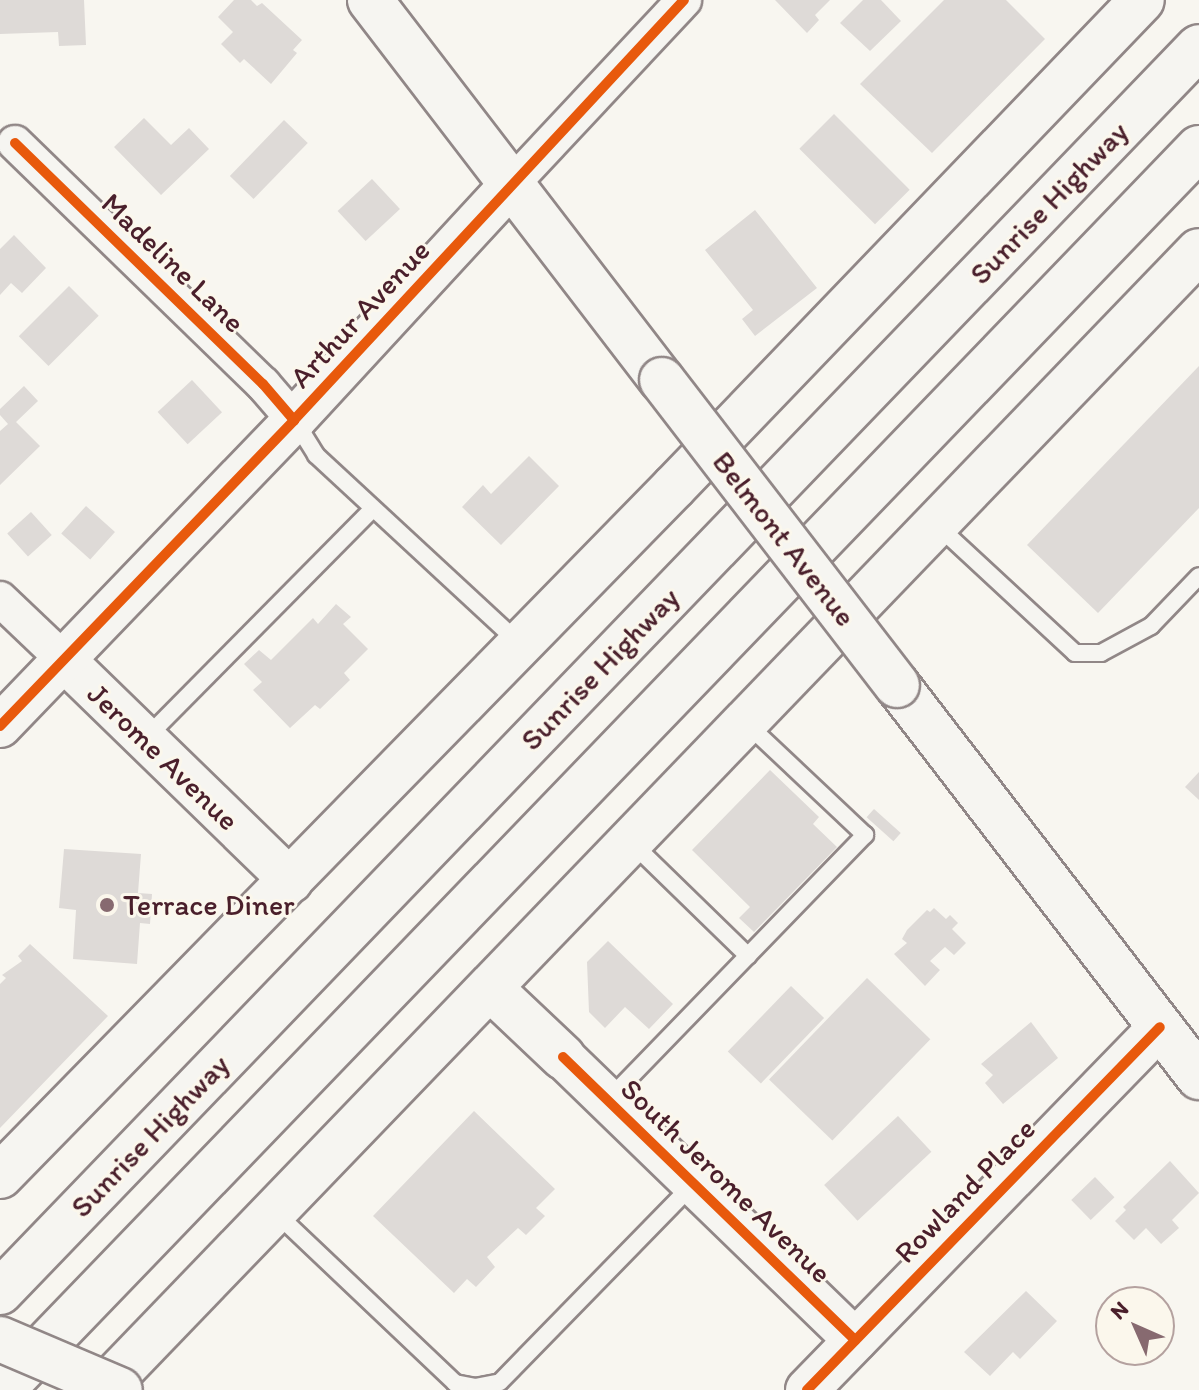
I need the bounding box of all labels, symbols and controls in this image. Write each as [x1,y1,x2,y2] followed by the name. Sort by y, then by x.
[962,114,1136,292] street label: Sunrise Highway
[94,185,252,341] street label: Madeline Lane
[283,233,437,395] street label: Arthur Avenue
[705,445,863,633] street label: Belmont Avenue
[513,580,687,758] street label: Sunrise Highway
[80,676,246,838] street label: Jerome Avenue
[123,887,294,923] place label: Terrace Diner
[98,896,116,914] marker: Terrace Diner
[63,1047,237,1225] street label: Sunrise Highway
[614,1072,838,1290] street label: South Jerome Avenue
[887,1111,1043,1271] street label: Rowland Place
[1095,1286,1175,1366] north arrow
[1104,1295,1134,1325] text: N

